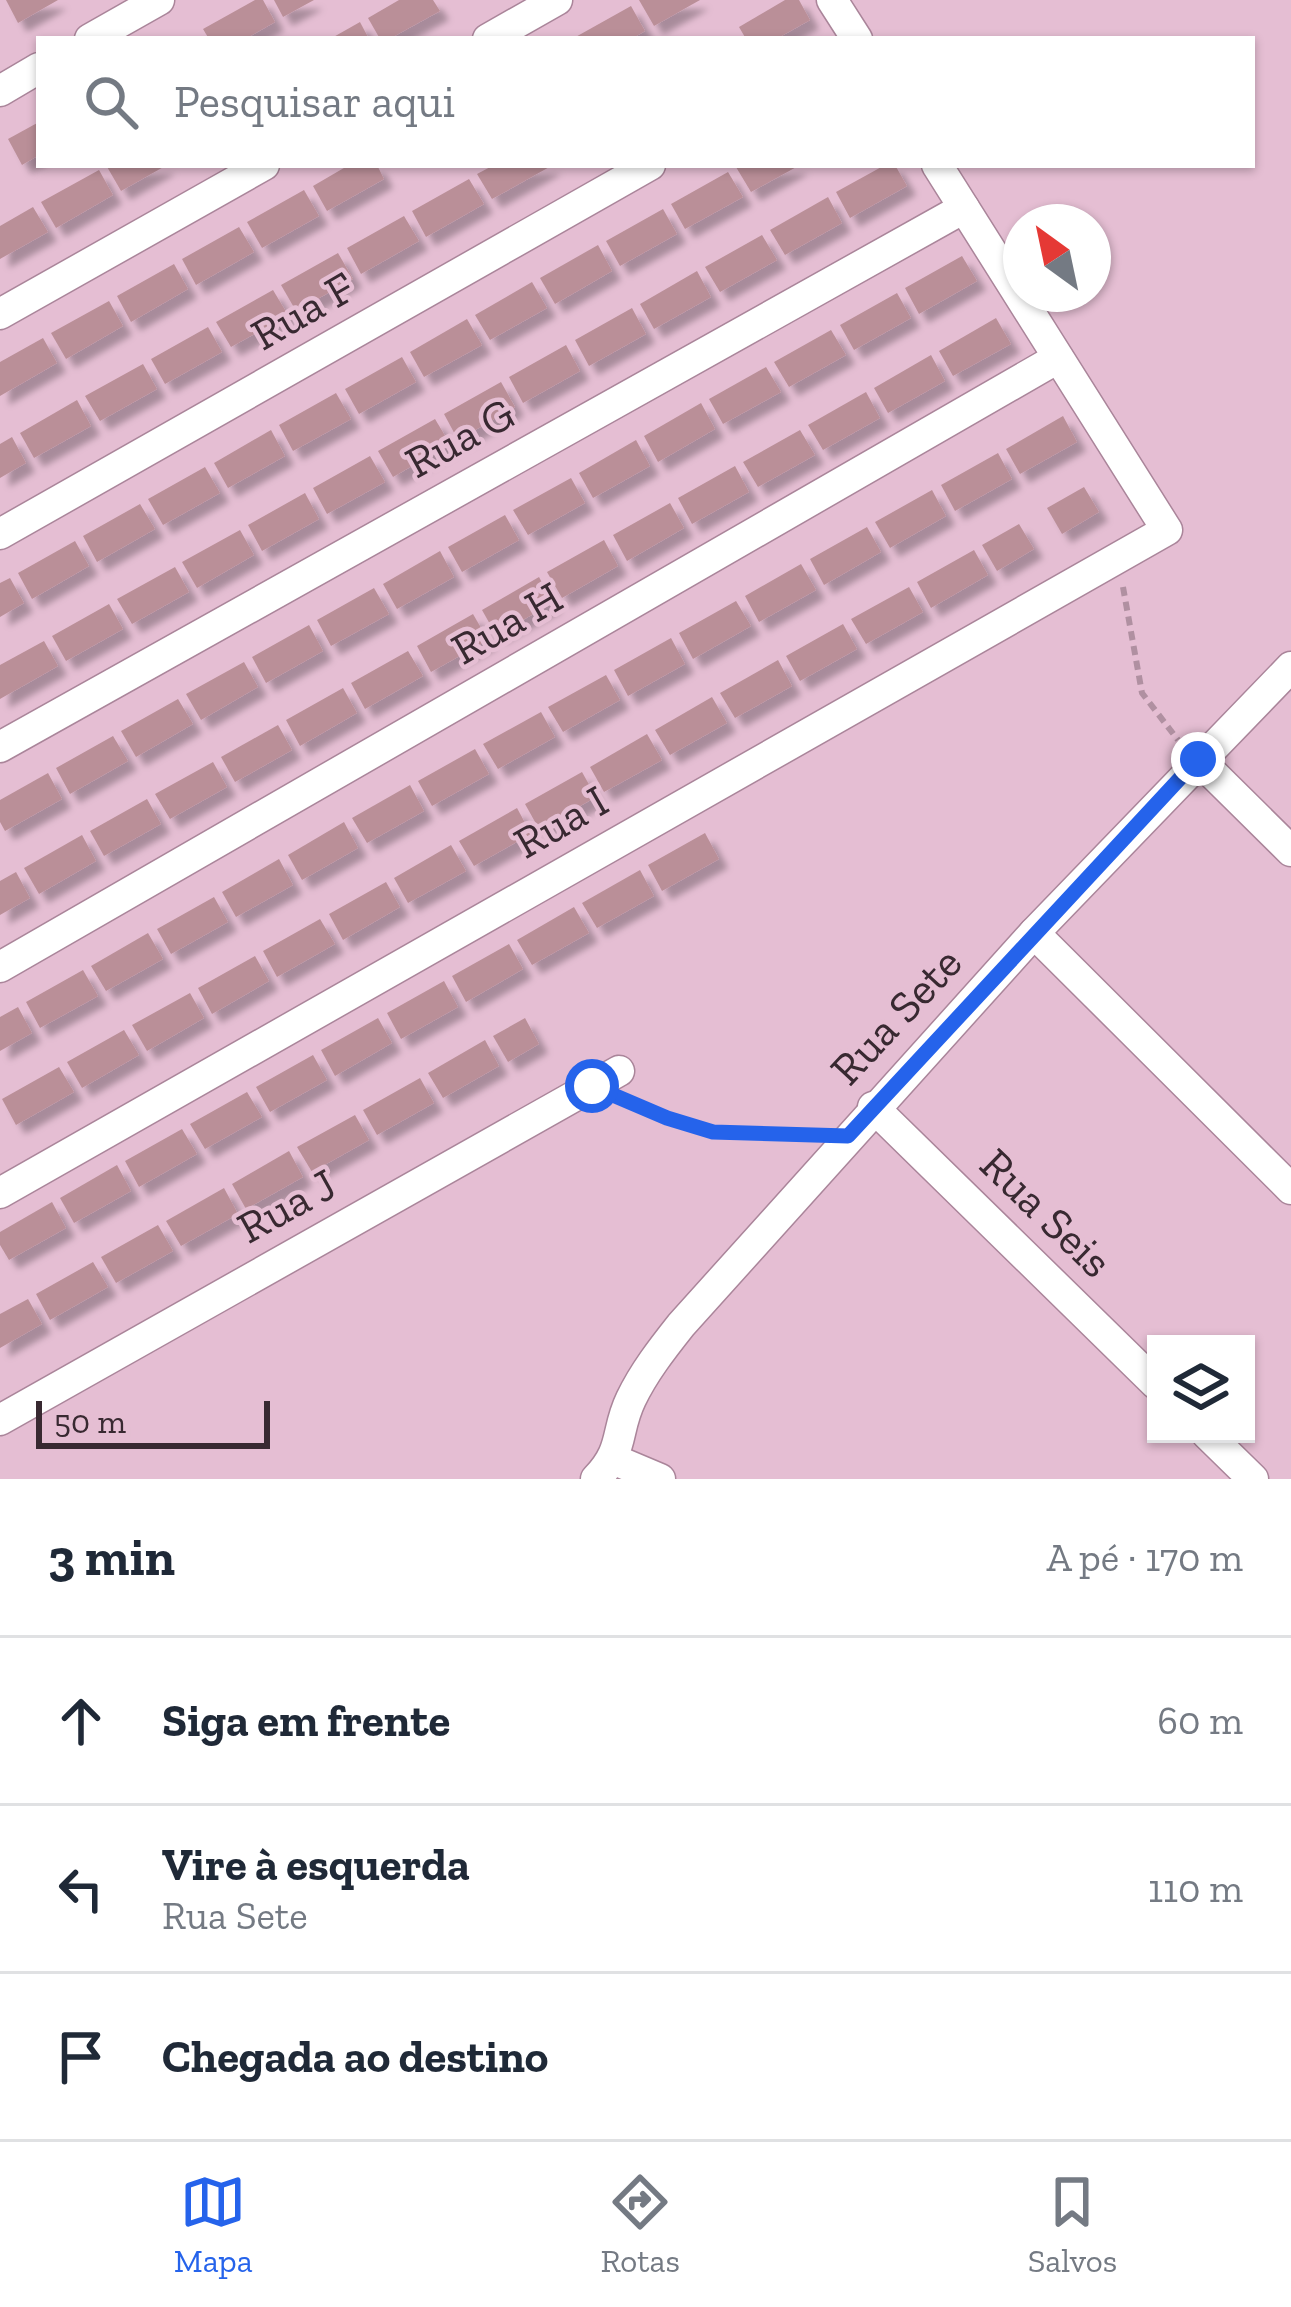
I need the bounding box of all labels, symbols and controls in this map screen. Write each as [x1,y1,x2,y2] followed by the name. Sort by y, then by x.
[36,36,1255,168] search box
[78,69,144,135] icon: search
[174,75,455,129] text: Pesquisar aqui
[1003,204,1111,312] north arrow
[242,260,364,362] street label: Rua F
[396,386,524,490] street label: Rua G
[442,570,572,676] street label: Rua H
[1171,732,1225,786] route end
[504,774,618,870] street label: Rua I
[819,936,973,1096] street label: Rua Sete
[565,1059,619,1113] route start
[969,1137,1123,1289] street label: Rua Seis
[228,1157,346,1255] street label: Rua J
[1147,1335,1255,1443] map controls
[1147,1335,1255,1443] button: layers
[36,1395,270,1448] scale bar
[54,1402,126,1441] text: 50 m
[48,1527,175,1588] text: 3 min
[1046,1534,1243,1581] text: A pé · 170 m
[48,1688,114,1754] icon: ahead
[162,1694,450,1748] text: Siga em frente
[1157,1697,1243,1744] text: 60 m
[162,1838,470,1892] text: Vire à esquerda
[48,1856,114,1922] icon: left
[1148,1865,1243,1912] text: 110 m
[162,1892,308,1939] text: Rua Sete
[48,2024,114,2090] icon: arrive
[162,2030,548,2084] text: Chegada ao destino
[174,2169,253,2280] tab: Mapa
[600,2169,680,2280] tab: Rotas
[1028,2169,1117,2280] tab: Salvos

